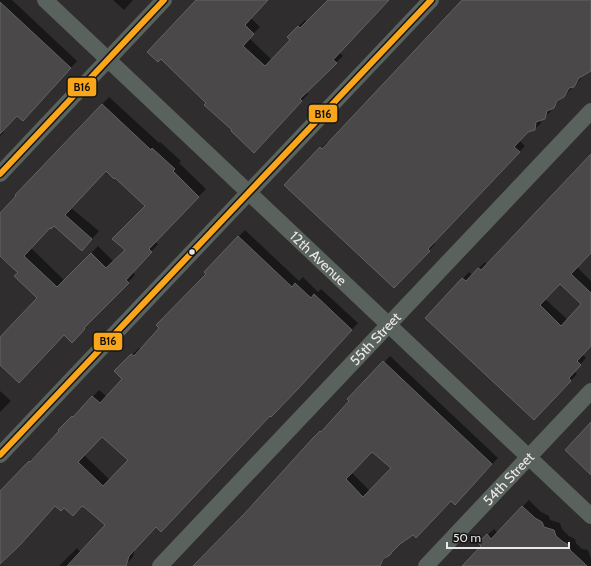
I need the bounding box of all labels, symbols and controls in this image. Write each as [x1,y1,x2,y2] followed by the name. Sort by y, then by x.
[67,77,97,97] line badge: B16
[73,80,91,94] text: B16
[308,104,338,123] line badge: B16
[314,107,332,121] text: B16
[286,227,351,289] street label: 12th Avenue
[187,247,197,257] unlabelled marker
[346,308,405,369] street label: 55th Street
[93,332,123,351] line badge: B16
[99,334,117,348] text: B16
[479,448,538,509] street label: 54th Street
[447,524,569,550] scale bar
[453,530,481,545] text: 50 m

